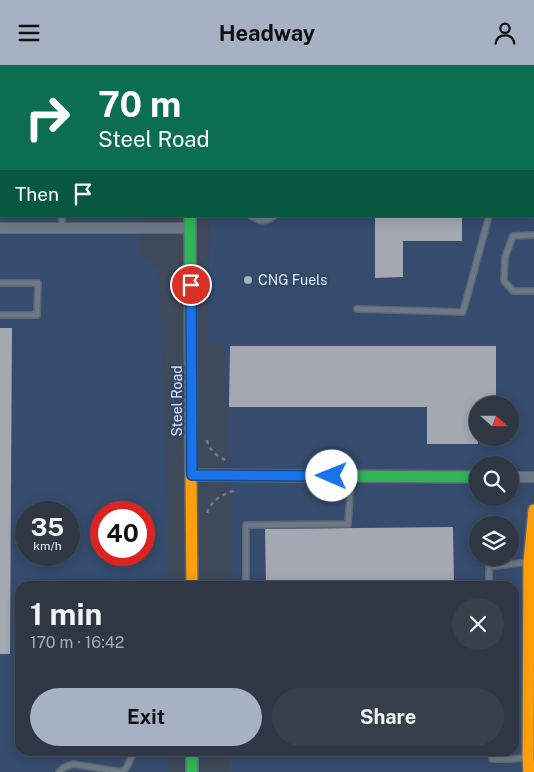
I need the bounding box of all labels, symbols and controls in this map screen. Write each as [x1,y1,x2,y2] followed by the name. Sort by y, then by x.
[15,19,43,47] icon: menu
[491,19,519,47] icon: person
[219,20,315,46] text: Headway
[98,84,181,125] text: 70 m
[15,85,80,150] icon: right
[98,126,210,152] text: Steel Road
[69,180,97,208] icon: arrive
[15,183,59,205] text: Then
[170,264,212,306] pin
[177,271,205,299] icon: arrive
[258,272,327,288] place label: CNG Fuels
[242,274,254,286] marker: CNG Fuels
[169,365,185,437] street label: Steel Road
[469,396,519,446] north arrow
[469,396,519,566] map controls
[305,449,357,501] position arrow
[469,456,519,506] button: search
[90,501,155,566] speed limit sign: 40
[31,512,64,542] text: 35
[469,516,519,566] button: layers
[33,539,62,553] text: km/h
[30,596,102,632] text: 1 min
[452,598,504,650] button: close
[30,633,124,652] text: 170 m · 16:42
[30,688,262,746] button: Exit
[272,688,504,746] button: Share

